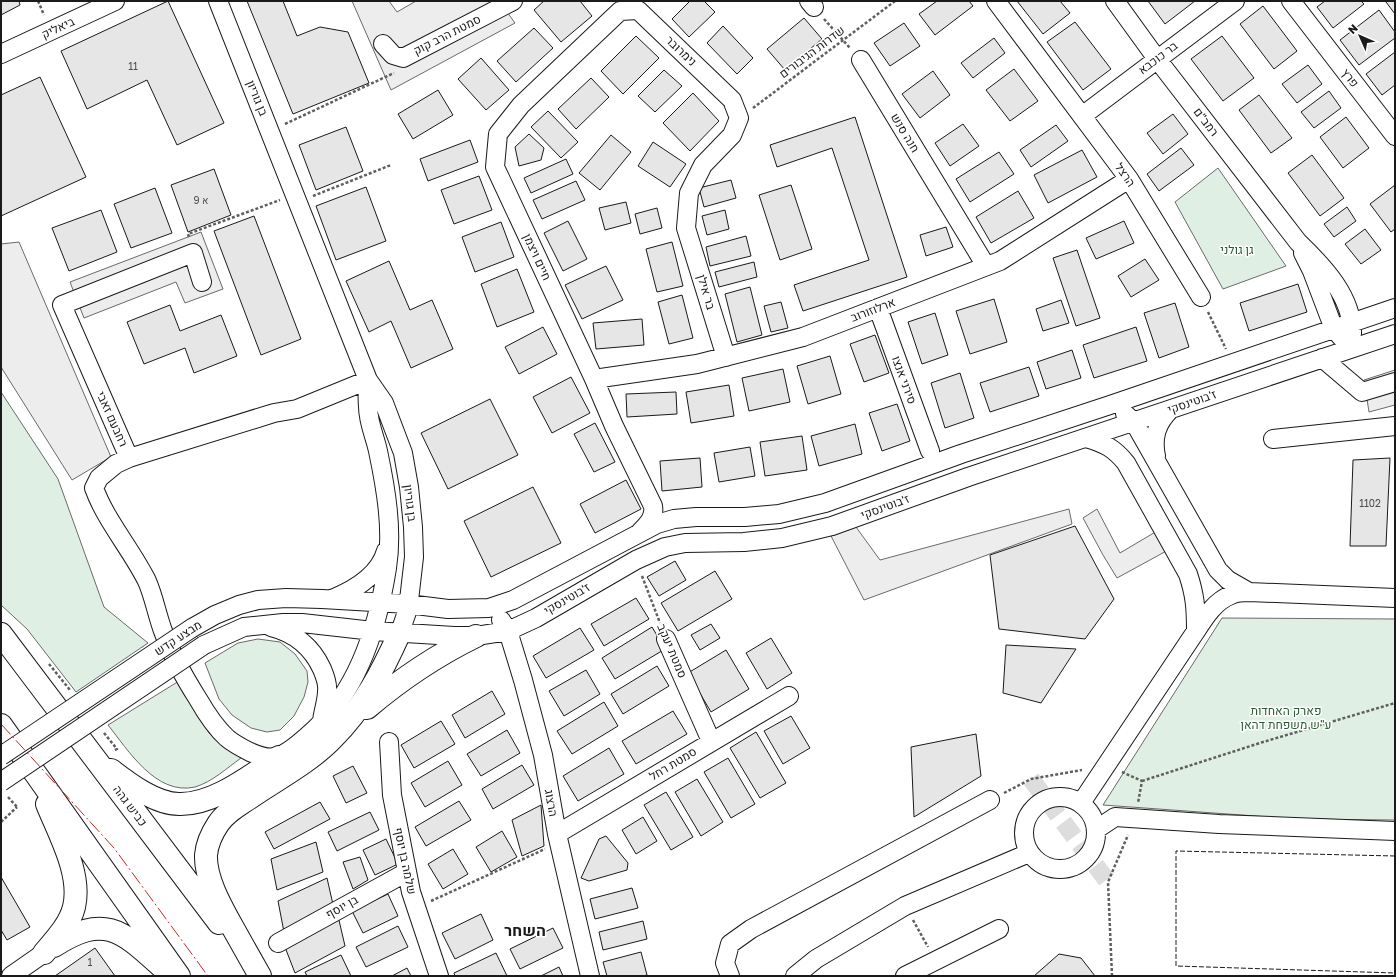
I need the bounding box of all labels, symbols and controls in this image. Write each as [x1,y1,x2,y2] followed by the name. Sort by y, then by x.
[410,11,483,58] street label: סמטת הרב קוק
[39,13,77,42] street label: ביאליק
[1340,16,1380,56] north arrow
[1345,21,1360,36] text: N
[776,22,847,81] street label: שדרות הגיבורים
[663,32,700,69] street label: נימרובר
[1135,37,1181,77] street label: בר כוכבא
[128,60,138,72] house number: 11
[1338,65,1362,90] street label: פרץ
[243,78,272,119] street label: בן גוריון
[1191,104,1222,139] street label: רמב"ם
[888,110,923,155] street label: חנה סנש
[1112,160,1139,190] street label: הרצל
[194,194,208,206] house number: 9 א
[520,231,555,283] street label: חיים ויצמן
[1220,242,1254,257] park label: גן גולני
[694,272,719,312] street label: בר אילן
[848,294,898,325] street label: ארלוזורוב
[889,354,920,406] street label: סירני אנצו
[1165,386,1218,417] street label: ז'בוטינסקי
[94,389,131,449] street label: רחבעם זאבי
[401,483,420,523] street label: בן גוריון
[858,491,911,522] street label: ז'בוטינסקי
[1359,497,1381,509] house number: 1102
[541,579,593,618] street label: ז'בוטינסקי
[151,617,204,658] street label: מבצע קדש
[654,621,691,680] street label: סמטת יעקב
[1240,703,1332,732] park label: פארק האחדות ע"ש משפחת דהאן
[646,744,699,784] street label: סמטת רחל
[110,782,151,829] street label: כביש גהה
[542,788,561,818] street label: הרצוג
[391,826,420,896] street label: שלמה בן יוסף
[323,891,361,922] street label: בן יוסף
[504,920,546,940] district label: השחר
[88,956,93,968] house number: 1

